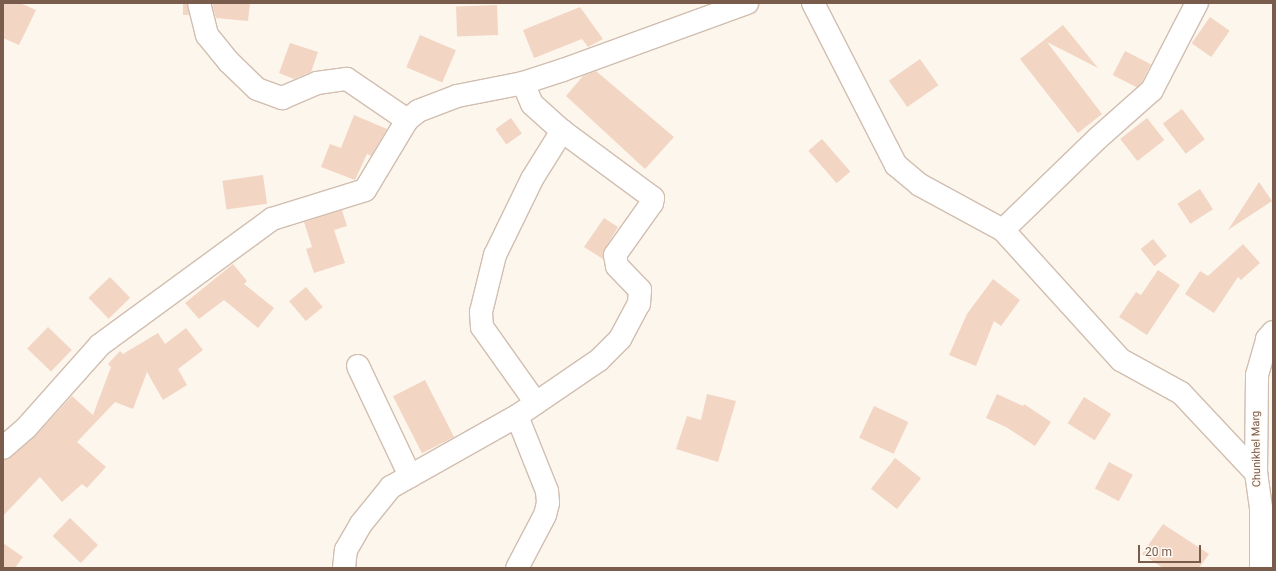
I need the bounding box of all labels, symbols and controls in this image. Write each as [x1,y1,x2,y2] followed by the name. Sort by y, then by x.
[1250,411,1264,487] street label: Chunikhel Marg
[1140,537,1203,563] scale bar
[1145,545,1172,559] text: 20 m

